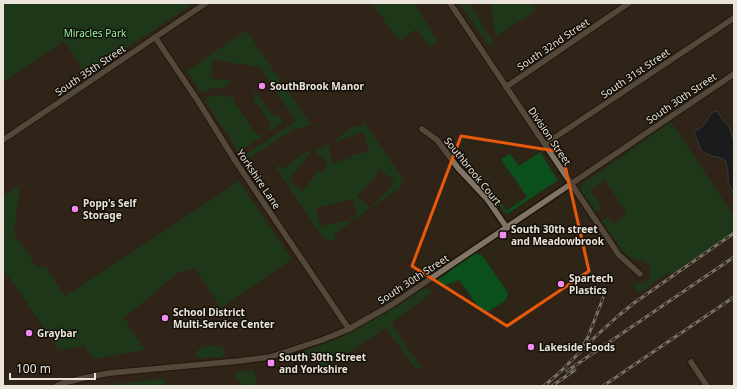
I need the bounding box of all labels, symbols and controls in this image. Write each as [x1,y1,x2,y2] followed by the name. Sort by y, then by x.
[514,14,592,73] street label: South 32nd Street
[64,26,127,40] park label: Miracles Park
[52,41,128,99] street label: South 35th Street
[598,44,673,101] street label: South 31st Street
[643,69,719,127] street label: South 30th Street
[270,79,364,93] place label: SouthBrook Manor
[257,81,267,91] marker: SouthBrook Manor
[525,104,575,168] street label: Division Street
[441,134,505,208] street label: Southbrook Court
[234,146,284,212] street label: Yorkshire Lane
[83,196,137,222] place label: Popp's Self Storage
[70,204,80,214] marker: Popp's Self Storage
[511,222,605,248] place label: South 30th street and Meadowbrook
[498,230,508,240] marker: South 30th street and Meadowbrook
[375,251,451,307] street label: South 30th Street
[569,271,613,297] place label: Spartech Plastics
[556,279,566,289] marker: Spartech Plastics
[173,305,275,331] place label: School District Multi-Service Center
[160,313,170,323] marker: School District Multi-Service Center
[37,326,78,340] place label: Graybar
[24,328,34,338] marker: Graybar
[539,340,615,354] place label: Lakeside Foods
[526,342,536,352] marker: Lakeside Foods
[279,350,367,376] place label: South 30th Street and Yorkshire
[10,355,95,381] scale bar
[266,358,276,368] marker: South 30th Street and Yorkshire
[16,360,51,377] text: 100 m

